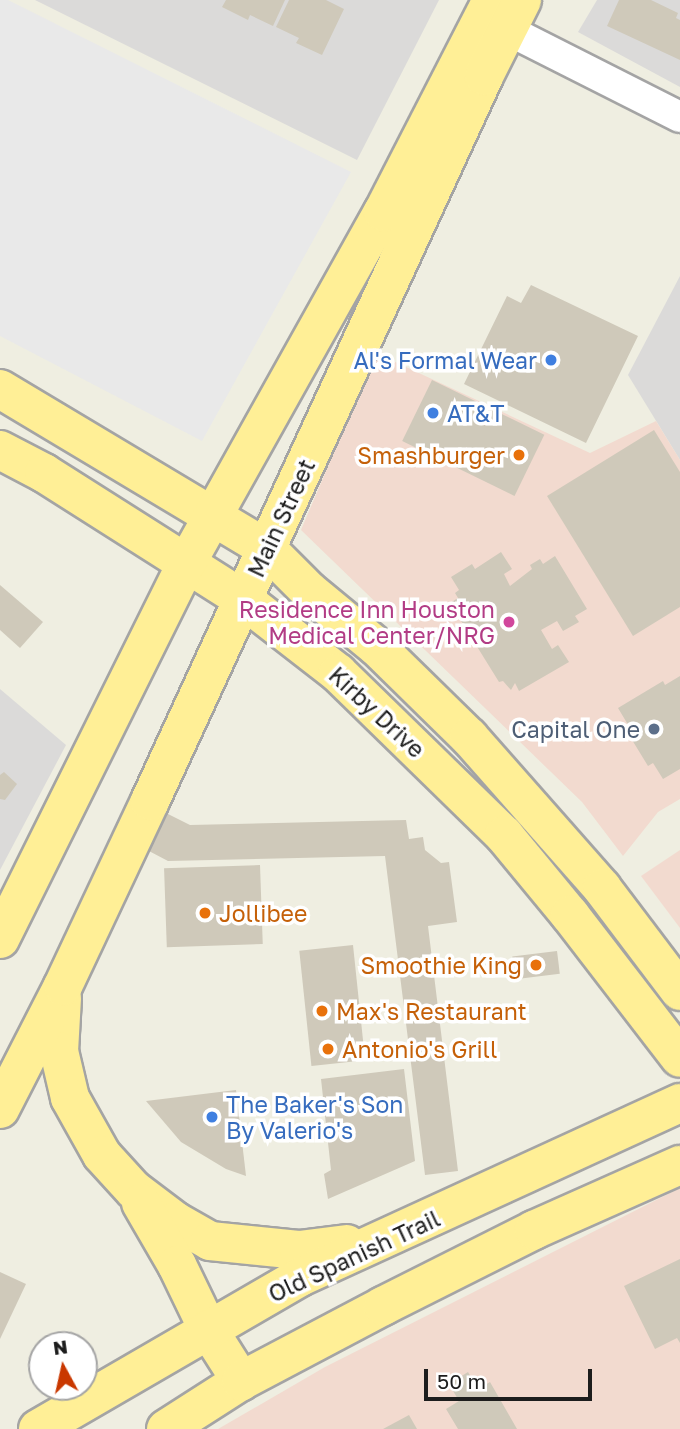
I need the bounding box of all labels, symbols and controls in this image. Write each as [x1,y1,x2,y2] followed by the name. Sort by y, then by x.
[353,346,537,374] place label: Al's Formal Wear
[543,352,559,368] marker: Al's Formal Wear
[447,399,504,427] place label: AT&T
[425,405,441,421] marker: AT&T
[357,441,505,469] place label: Smashburger
[511,447,527,463] marker: Smashburger
[242,455,320,581] street label: Main Street
[239,595,495,649] place label: Residence Inn Houston Medical Center/NRG
[501,614,517,630] marker: Residence Inn Houston Medical Center/NRG
[324,661,430,763] street label: Kirby Drive
[511,715,640,743] place label: Capital One
[646,721,662,737] marker: Capital One
[219,899,307,927] place label: Jollibee
[197,905,213,921] marker: Jollibee
[360,951,522,979] place label: Smoothie King
[528,957,544,973] marker: Smoothie King
[336,997,527,1025] place label: Max's Restaurant
[314,1003,330,1019] marker: Max's Restaurant
[342,1035,497,1063] place label: Antonio's Grill
[320,1041,336,1057] marker: Antonio's Grill
[226,1090,403,1144] place label: The Baker's Son By Valerio's
[204,1109,220,1125] marker: The Baker's Son By Valerio's
[264,1204,444,1308] street label: Old Spanish Trail
[28,1331,98,1401] north arrow
[52,1334,69,1359] text: N
[428,1356,596,1400] scale bar
[437,1368,486,1394] text: 50 m

